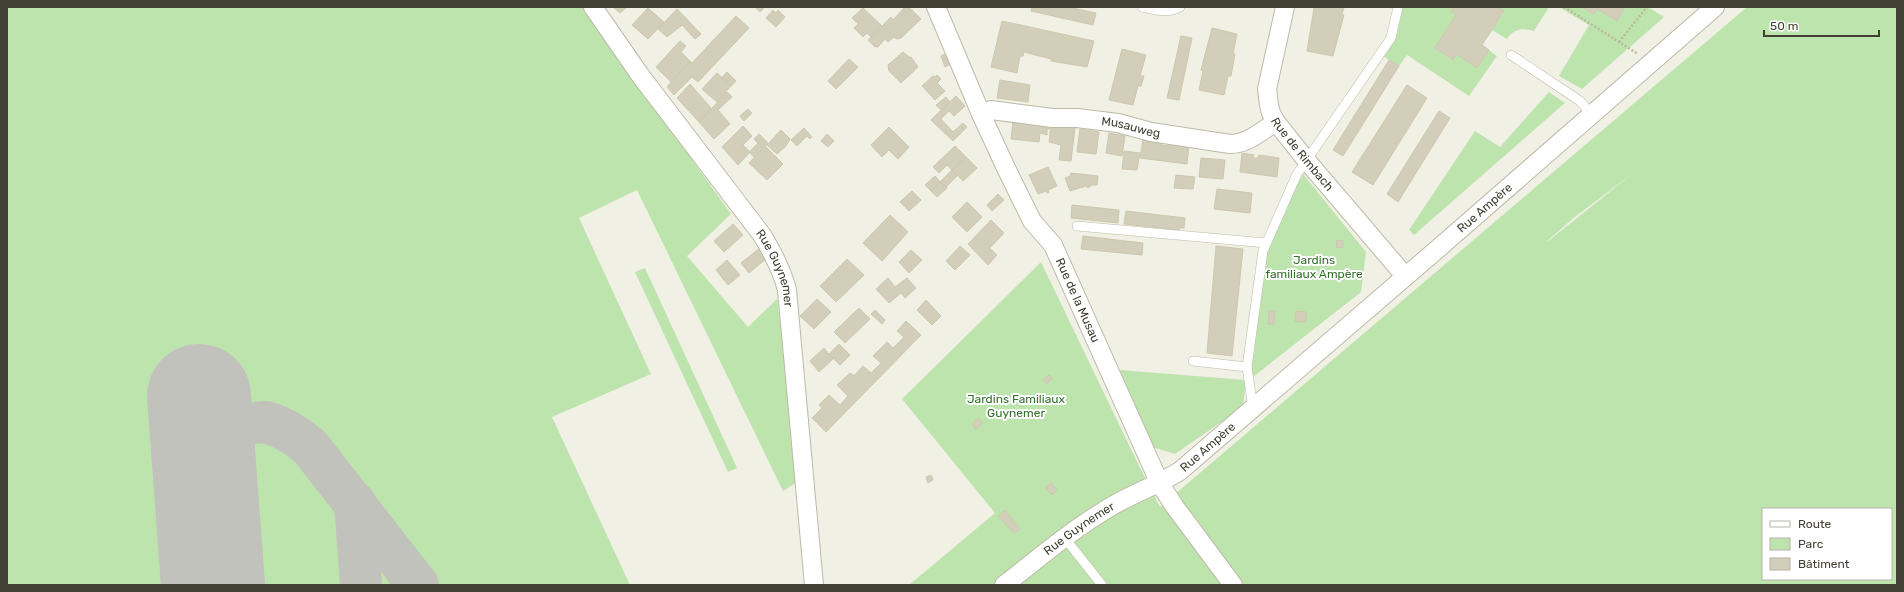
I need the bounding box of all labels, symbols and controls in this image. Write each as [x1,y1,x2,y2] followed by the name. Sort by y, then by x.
[1764,12,1879,38] scale bar
[1770,19,1798,33] text: 50 m
[1101,114,1161,140] street label: Musauweg
[1268,115,1336,194] street label: Rue de Rimbach
[1454,180,1515,236] street label: Rue Ampère
[753,227,796,308] street label: Rue Guynemer
[1265,253,1363,281] park label: Jardins familiaux Ampère
[1053,256,1103,345] street label: Rue de la Musau
[967,392,1066,420] park label: Jardins Familiaux Guynemer
[1177,419,1238,475] street label: Rue Ampère
[1041,499,1117,558] street label: Rue Guynemer
[1762,508,1892,580] legend
[1798,517,1832,531] text: Route
[1798,537,1824,551] text: Parc
[1798,557,1850,571] text: Bâtiment

